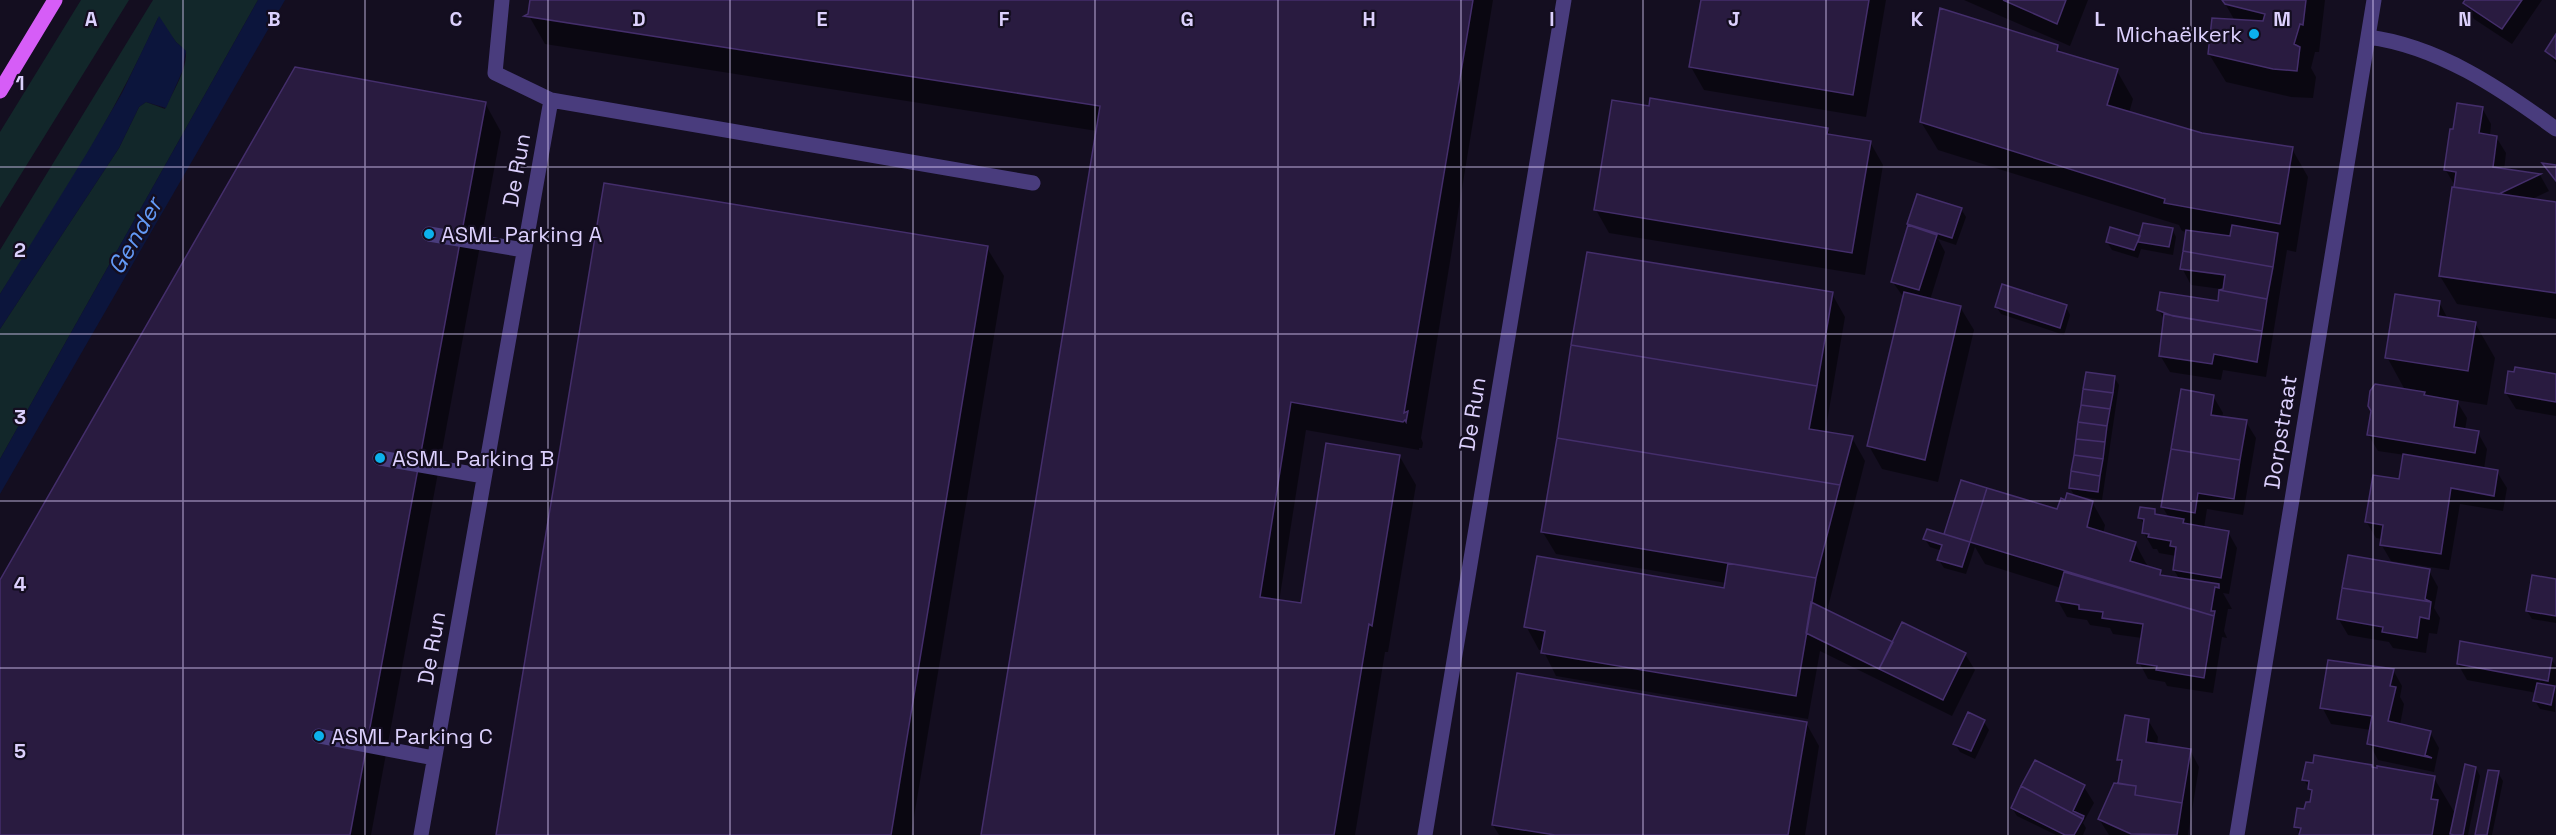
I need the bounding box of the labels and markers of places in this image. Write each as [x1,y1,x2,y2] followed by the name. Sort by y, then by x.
[2116,20,2242,48] place label: Michaëlkerk
[2247,27,2261,41] marker: Michaëlkerk
[441,220,603,248] place label: ASML Parking A
[422,227,436,241] marker: ASML Parking A
[392,444,554,472] place label: ASML Parking B
[373,451,387,465] marker: ASML Parking B
[331,722,493,750] place label: ASML Parking C
[312,729,326,743] marker: ASML Parking C

